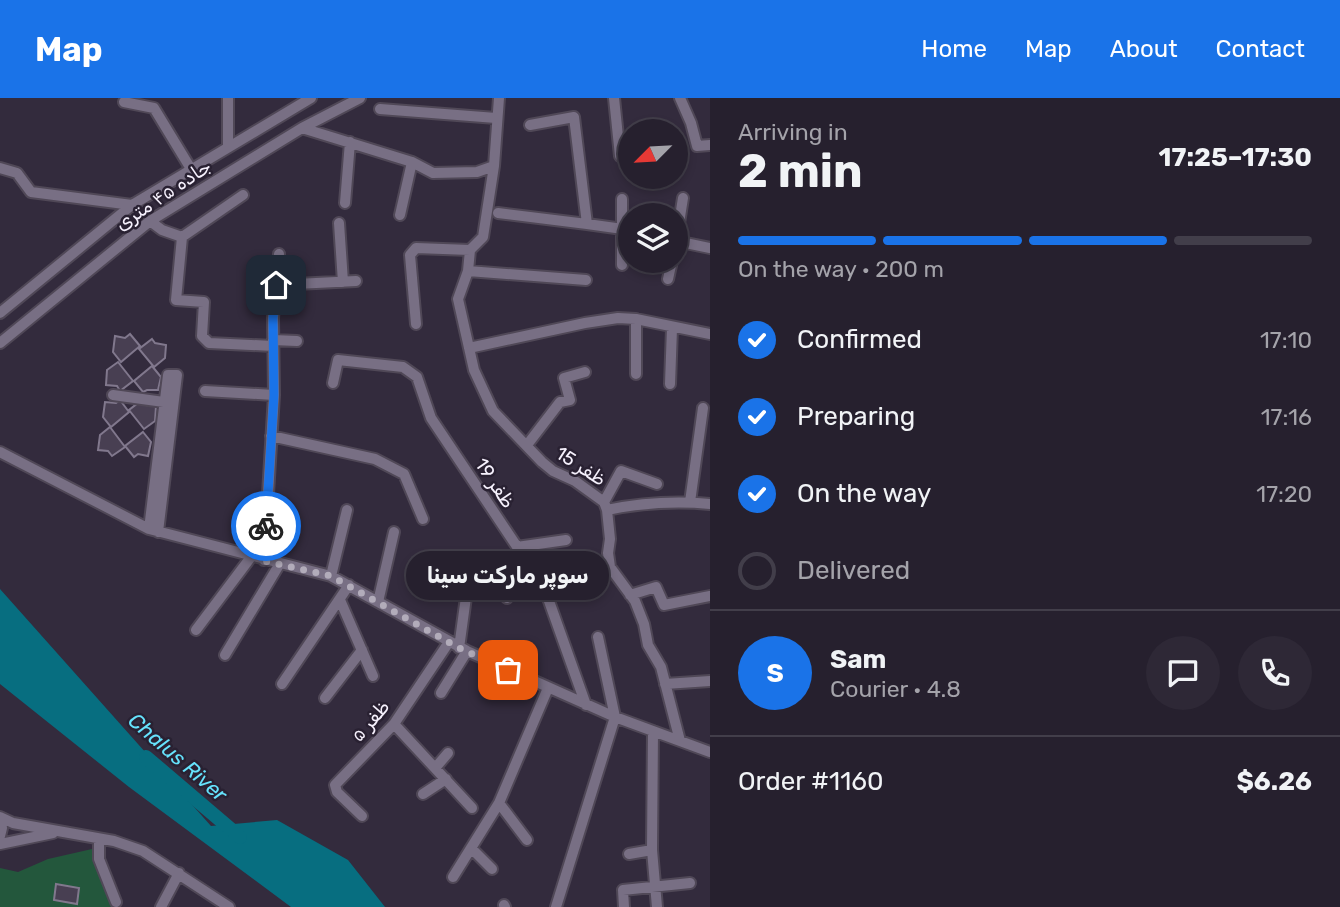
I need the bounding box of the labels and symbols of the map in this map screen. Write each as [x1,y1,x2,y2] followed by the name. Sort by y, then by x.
[618,119,688,189] north arrow
[111,155,215,235] street label: جاده ۴۵ متری
[246,255,306,315] pin
[552,441,610,491] street label: ظفر 15
[470,454,520,512] street label: ظفر 19
[231,491,301,561] courier
[406,551,610,600] callout: سوپر مارکت سینا
[478,640,538,700] pin
[346,695,394,747] street label: ظفر ۵
[124,707,233,807] water label: Chalus River

